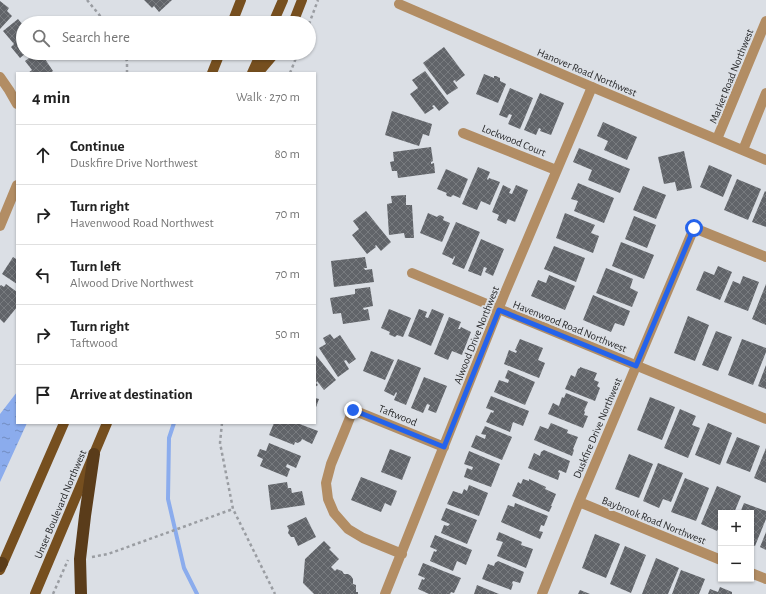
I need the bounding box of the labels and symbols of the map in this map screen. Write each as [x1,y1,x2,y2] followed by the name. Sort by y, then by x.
[707,27,756,125] street label: Market Road Northwest
[535,47,639,99] street label: Hanover Road Northwest
[480,123,548,159] street label: Lockwood Court
[685,219,703,237] route start
[452,284,501,386] street label: Alwood Drive Northwest
[511,299,629,355] street label: Havenwood Road Northwest
[571,376,624,480] street label: Duskfire Drive Northwest
[344,401,362,419] route end
[377,403,419,428] street label: Taftwood
[33,448,89,560] street label: Unser Boulevard Northwest
[600,495,708,547] street label: Baybrook Road Northwest

